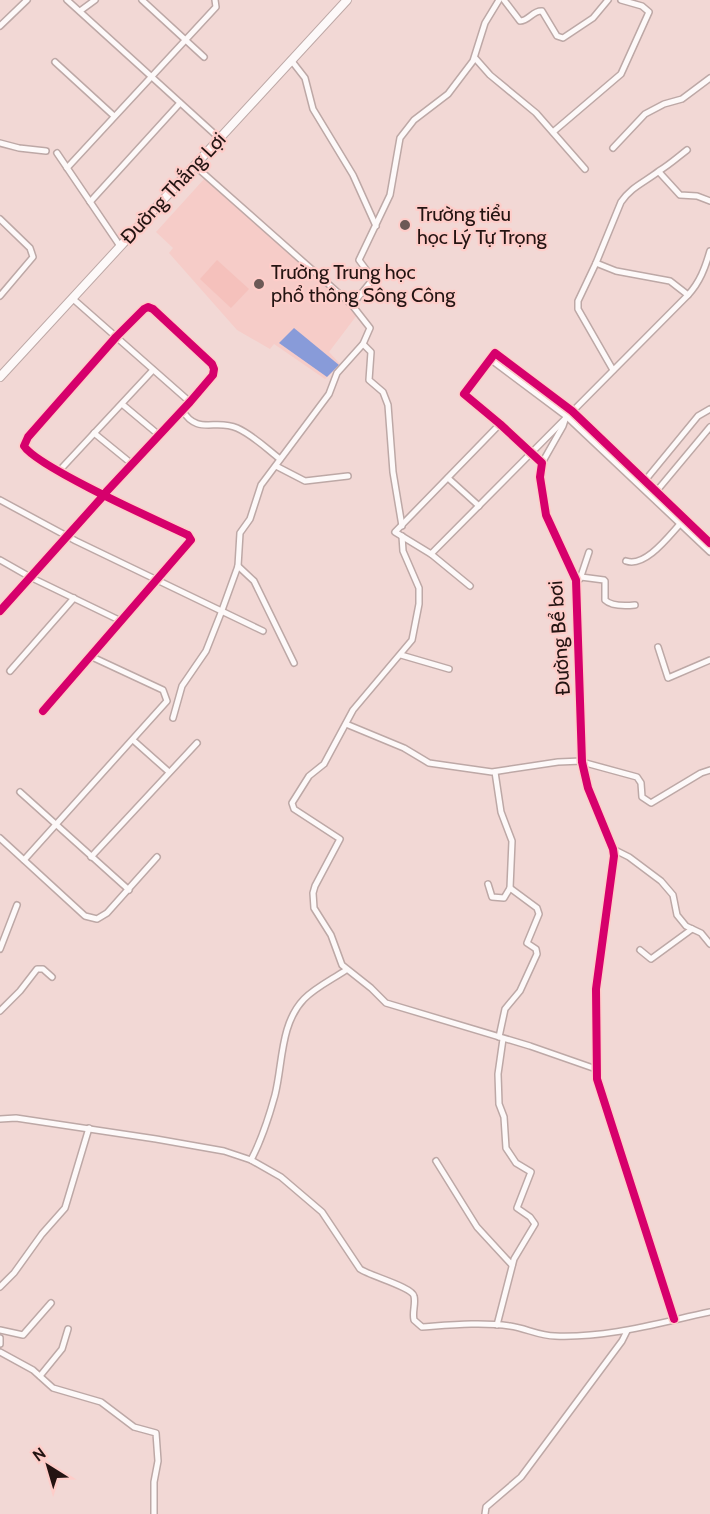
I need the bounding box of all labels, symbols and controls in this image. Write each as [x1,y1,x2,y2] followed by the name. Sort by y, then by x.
[115,127,231,249] street label: Đường Thắng Lợi
[417,202,548,249] place label: Trường tiểu học Lý Tự Trọng
[398,218,412,232] marker: Trường tiểu học Lý Tự Trọng
[271,260,456,307] place label: Trường Trung học phổ thông Sông Công
[252,277,266,291] marker: Trường Trung học phổ thông Sông Công
[543,580,575,696] street label: Đường Bể bơi
[18,1436,78,1496] north arrow
[29,1443,50,1465] text: N

